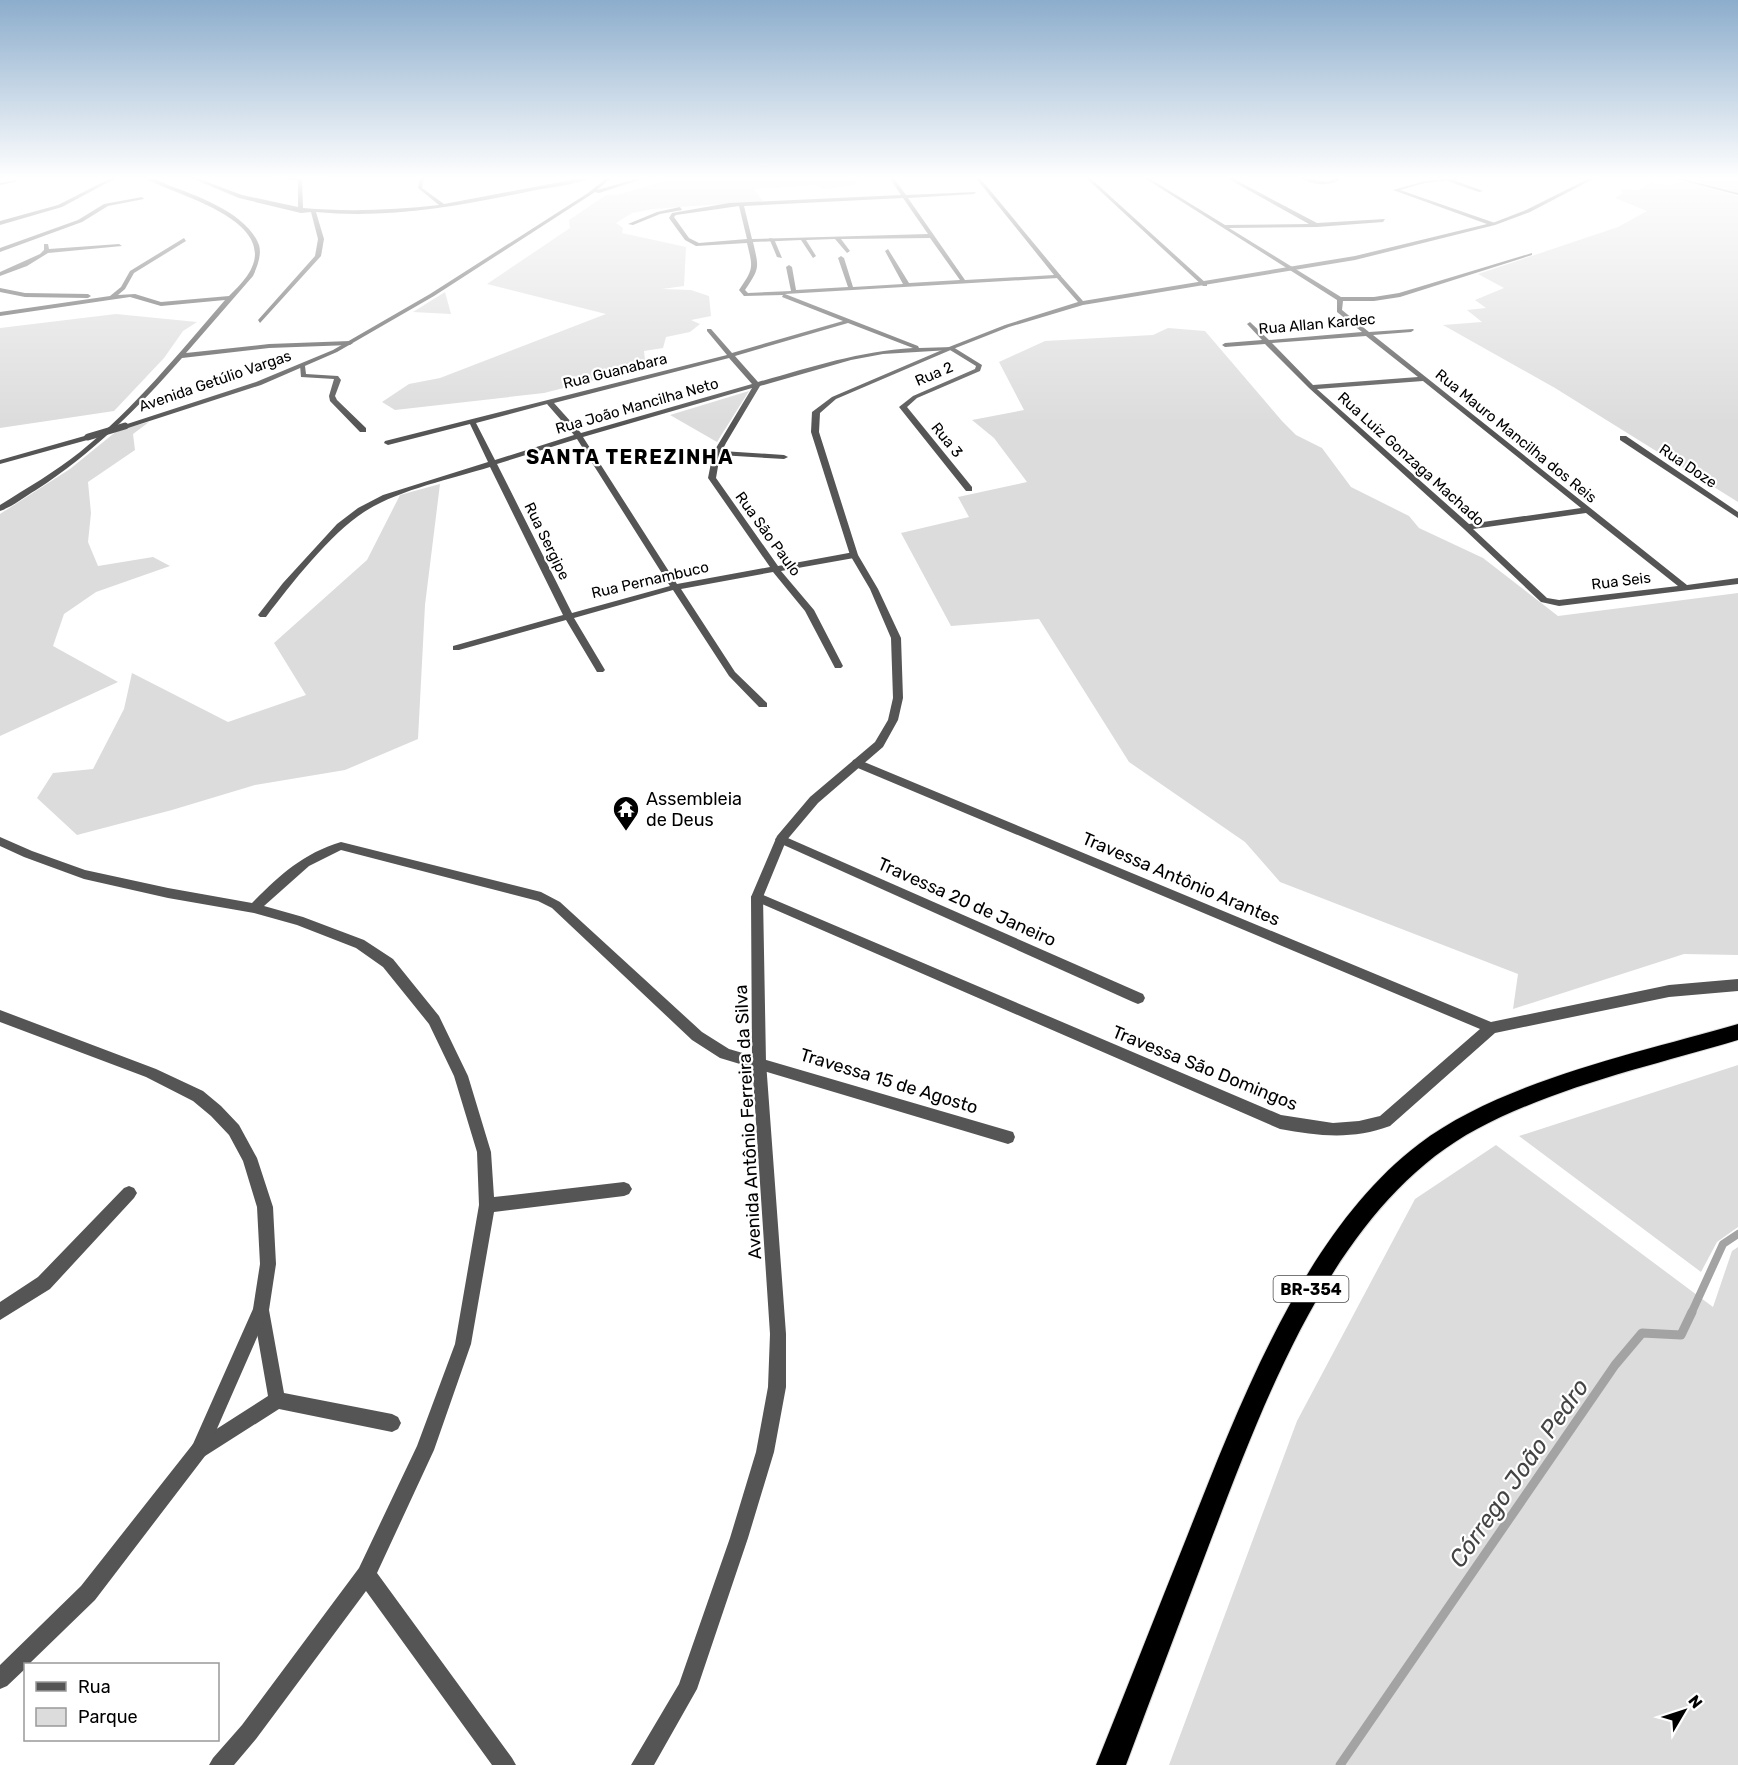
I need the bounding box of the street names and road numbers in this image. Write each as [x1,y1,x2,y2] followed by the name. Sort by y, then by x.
[1258,310,1376,338] street label: Rua Allan Kardec
[136,346,294,416] street label: Avenida Getúlio Vargas
[561,349,669,393] street label: Rua Guanabara
[912,358,956,390] street label: Rua 2
[1432,365,1600,507] street label: Rua Mauro Mancilha dos Reis
[553,374,721,438] street label: Rua João Mancilha Neto
[1334,388,1488,530] street label: Rua Luiz Gonzaga Machado
[927,419,967,461] street label: Rua 3
[1656,440,1720,492] street label: Rua Doze
[731,488,805,580] street label: Rua São Paulo
[520,499,574,583] street label: Rua Sergipe
[590,558,710,602] street label: Rua Pernambuco
[1590,568,1652,594] street label: Rua Seis
[1079,827,1283,931] street label: Travessa Antônio Arantes
[874,853,1060,951] street label: Travessa 20 de Janeiro
[730,984,766,1260] street label: Avenida Antônio Ferreira da Silva
[1109,1021,1301,1115] street label: Travessa São Domingos
[797,1043,981,1119] street label: Travessa 15 de Agosto
[1274,1276,1348,1302] road number: BR-354

